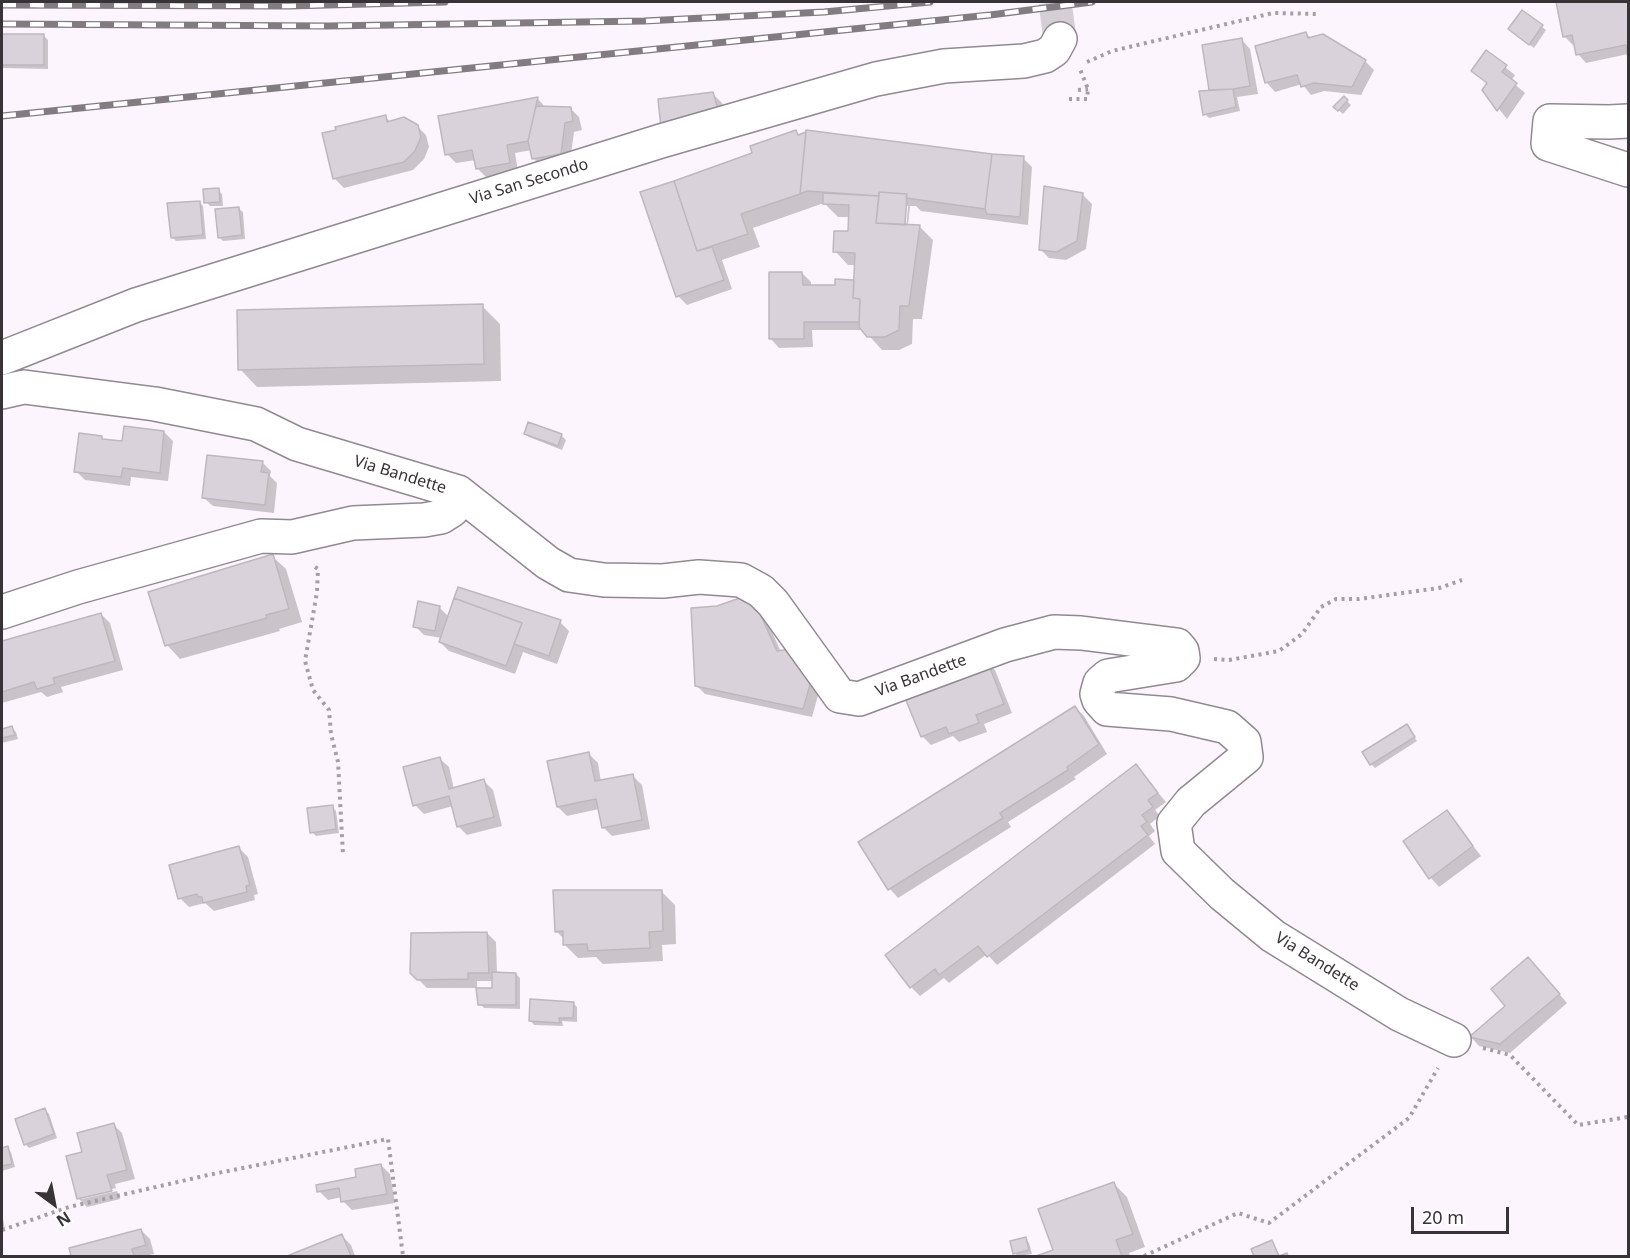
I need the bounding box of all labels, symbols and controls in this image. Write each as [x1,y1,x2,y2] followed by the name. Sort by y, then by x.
[467,155,591,209] street label: Via San Secondo
[351,452,449,498] street label: Via Bandette
[873,651,969,701] street label: Via Bandette
[1271,929,1363,995] street label: Via Bandette
[24,1174,84,1234] north arrow
[1414,1195,1512,1233] scale bar
[1422,1205,1464,1229] text: 20 m
[52,1206,75,1232] text: N

